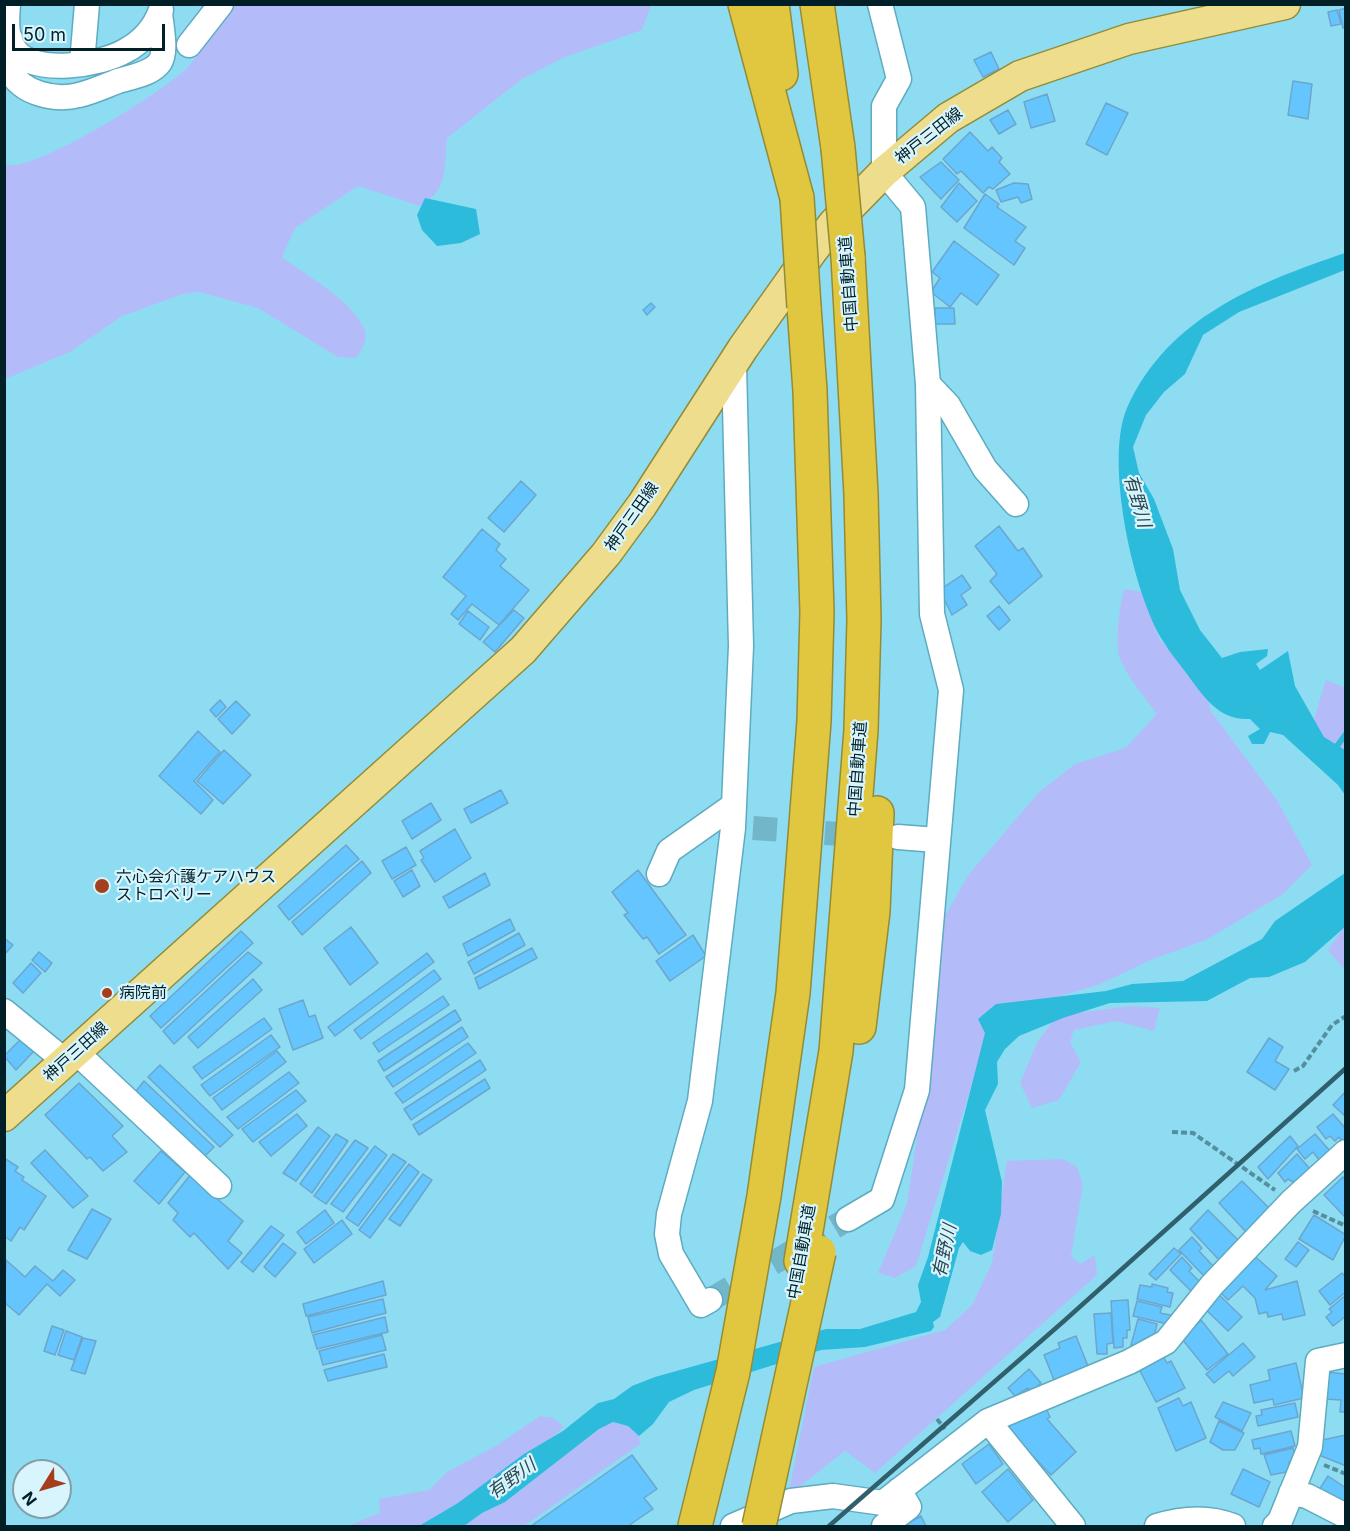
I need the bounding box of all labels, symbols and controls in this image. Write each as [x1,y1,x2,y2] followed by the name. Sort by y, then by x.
[15,12,168,50] scale bar
[23,24,66,45] text: 50 m
[892,104,966,168] street label: 神戸三田線
[836,235,862,333] street label: 中国自動車道
[1119,472,1155,530] water label: 有野川
[601,479,663,555] street label: 神戸三田線
[845,720,871,818] street label: 中国自動車道
[116,867,276,905] place label: 六心会介護ケアハウス ストロベリー
[93,877,111,895] marker: 六心会介護ケアハウス ストロベリー
[119,983,167,1003] place label: 病院前
[100,986,114,1000] marker: 病院前
[40,1018,112,1086] street label: 神戸三田線
[784,1203,820,1301] street label: 中国自動車道
[929,1222,961,1280] water label: 有野川
[484,1454,540,1504] water label: 有野川
[12,1459,72,1519] north arrow
[18,1488,41,1510] text: N

